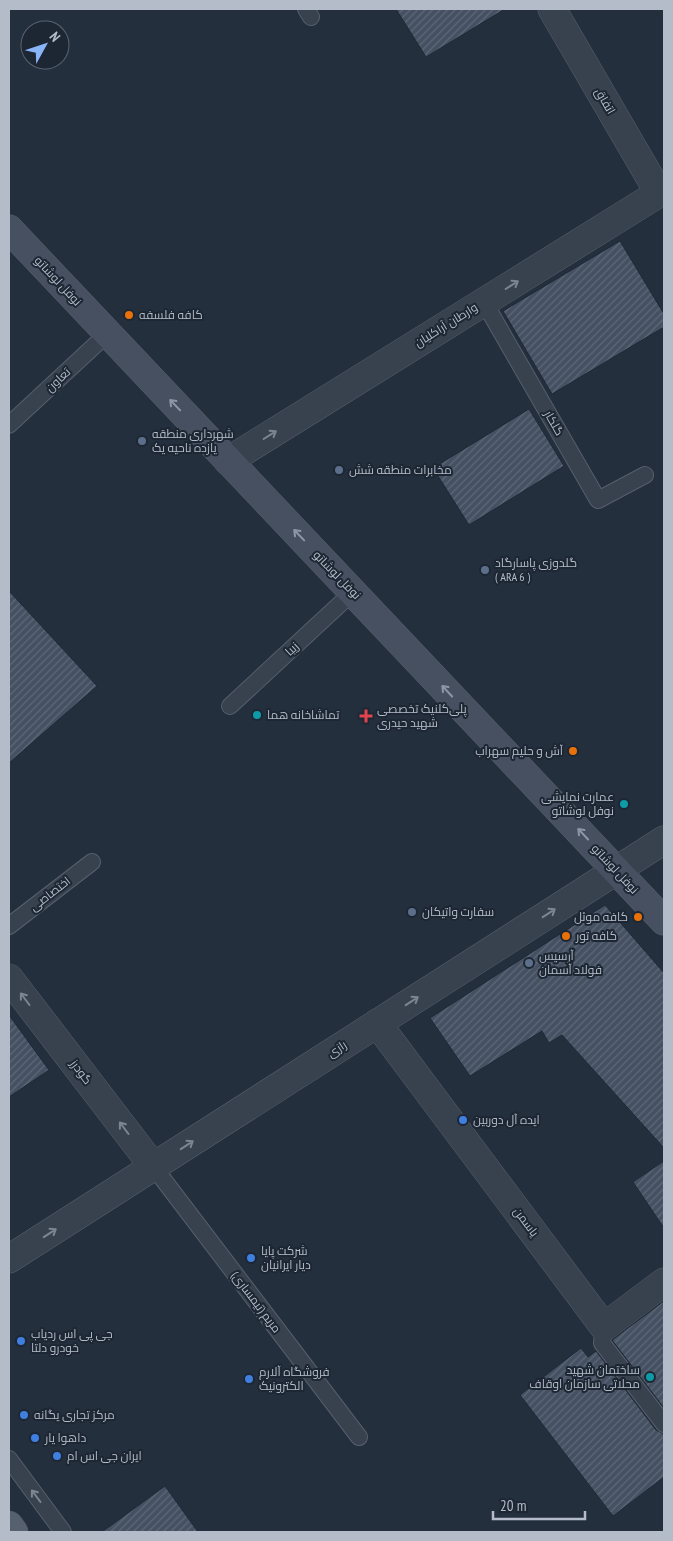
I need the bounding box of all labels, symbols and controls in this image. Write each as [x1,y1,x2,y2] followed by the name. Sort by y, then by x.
[20,20,70,70] north arrow
[46,28,64,45] text: N
[592,85,619,117] street label: اتفاق
[32,253,85,309] street label: نوفل لوشاتو
[504,279,518,289] one-way arrow
[411,299,480,350] street label: وارطان آراکلیان
[139,307,203,322] place label: کافه فلسفه
[123,309,135,321] marker: کافه فلسفه
[42,364,74,395] street label: تعاون
[169,398,181,411] one-way arrow
[541,407,568,438] street label: گلکار
[152,426,234,455] place label: شهرداری منطقه یازده ناحیه یک
[262,430,276,440] one-way arrow
[136,435,148,447] marker: شهرداری منطقه یازده ناحیه یک
[349,462,452,477] place label: مخابرات منطقه شش
[333,464,345,476] marker: مخابرات منطقه شش
[293,529,305,541] one-way arrow
[310,547,364,602] street label: نوفل لوشاتو
[495,555,577,584] place label: گلدوزی پاسارگاد ( ARA 6 )
[479,564,491,576] marker: گلدوزی پاسارگاد ( ARA 6 )
[282,639,302,659] street label: زیبا
[441,685,453,697] one-way arrow
[377,701,467,730] place label: پلی‌کلنیک تخصصی شهید حیدری
[267,707,340,722] place label: تماشاخانه هما
[251,709,263,721] marker: تماشاخانه هما
[359,709,373,723] marker: پلی‌کلنیک تخصصی شهید حیدری
[475,743,564,759] place label: آش و حلیم سهراب
[567,745,579,757] marker: آش و حلیم سهراب
[541,789,614,818] place label: عمارت نمایشی نوفل لوشاتو
[618,798,630,810] marker: عمارت نمایشی نوفل لوشاتو
[577,828,589,841] one-way arrow
[589,841,642,897] street label: نوفل لوشاتو
[26,873,73,914] street label: اختصاصی
[422,904,494,919] place label: سفارت واتیکان
[406,906,418,918] marker: سفارت واتیکان
[541,908,555,918] one-way arrow
[574,909,628,924] place label: کافه موئل
[632,911,644,923] marker: کافه موئل
[575,928,617,943] place label: کافه تور
[560,930,572,942] marker: کافه تور
[539,948,602,977] place label: آرسیس فولاد آسمان
[523,957,535,969] marker: آرسیس فولاد آسمان
[20,992,30,1006] one-way arrow
[405,996,419,1006] one-way arrow
[324,1037,349,1060] street label: رازی
[67,1056,96,1087] street label: گودرز
[473,1112,540,1127] place label: ایده آل دوربین
[457,1114,469,1126] marker: ایده آل دوربین
[118,1122,129,1135] one-way arrow
[179,1140,193,1150] one-way arrow
[510,1204,543,1240] street label: یاسمن
[42,1228,56,1238] one-way arrow
[261,1243,311,1272] place label: شرکت پایا دیار ایرانیان
[245,1252,257,1264] marker: شرکت پایا دیار ایرانیان
[228,1268,284,1336] street label: مریم (تیمساری)
[31,1326,113,1355] place label: جی پی اس ردیاب خودرو دلتا
[15,1335,27,1347] marker: جی پی اس ردیاب خودرو دلتا
[529,1362,640,1391] place label: ساختمان شهید محلاتی سازمان اوقاف
[259,1364,330,1393] place label: فروشگاه آلارم الکترونیک
[644,1371,656,1383] marker: ساختمان شهید محلاتی سازمان اوقاف
[243,1373,255,1385] marker: فروشگاه آلارم الکترونیک
[34,1407,115,1422] place label: مرکز تجاری یگانه
[18,1409,30,1421] marker: مرکز تجاری یگانه
[44,1430,86,1445] place label: داهوا یار
[29,1432,41,1444] marker: داهوا یار
[67,1448,142,1464] place label: ایران جی اس ام
[51,1450,63,1462] marker: ایران جی اس ام
[493,1488,586,1520] scale bar
[31,1489,41,1503] one-way arrow
[500,1496,526,1515] text: 20 m

